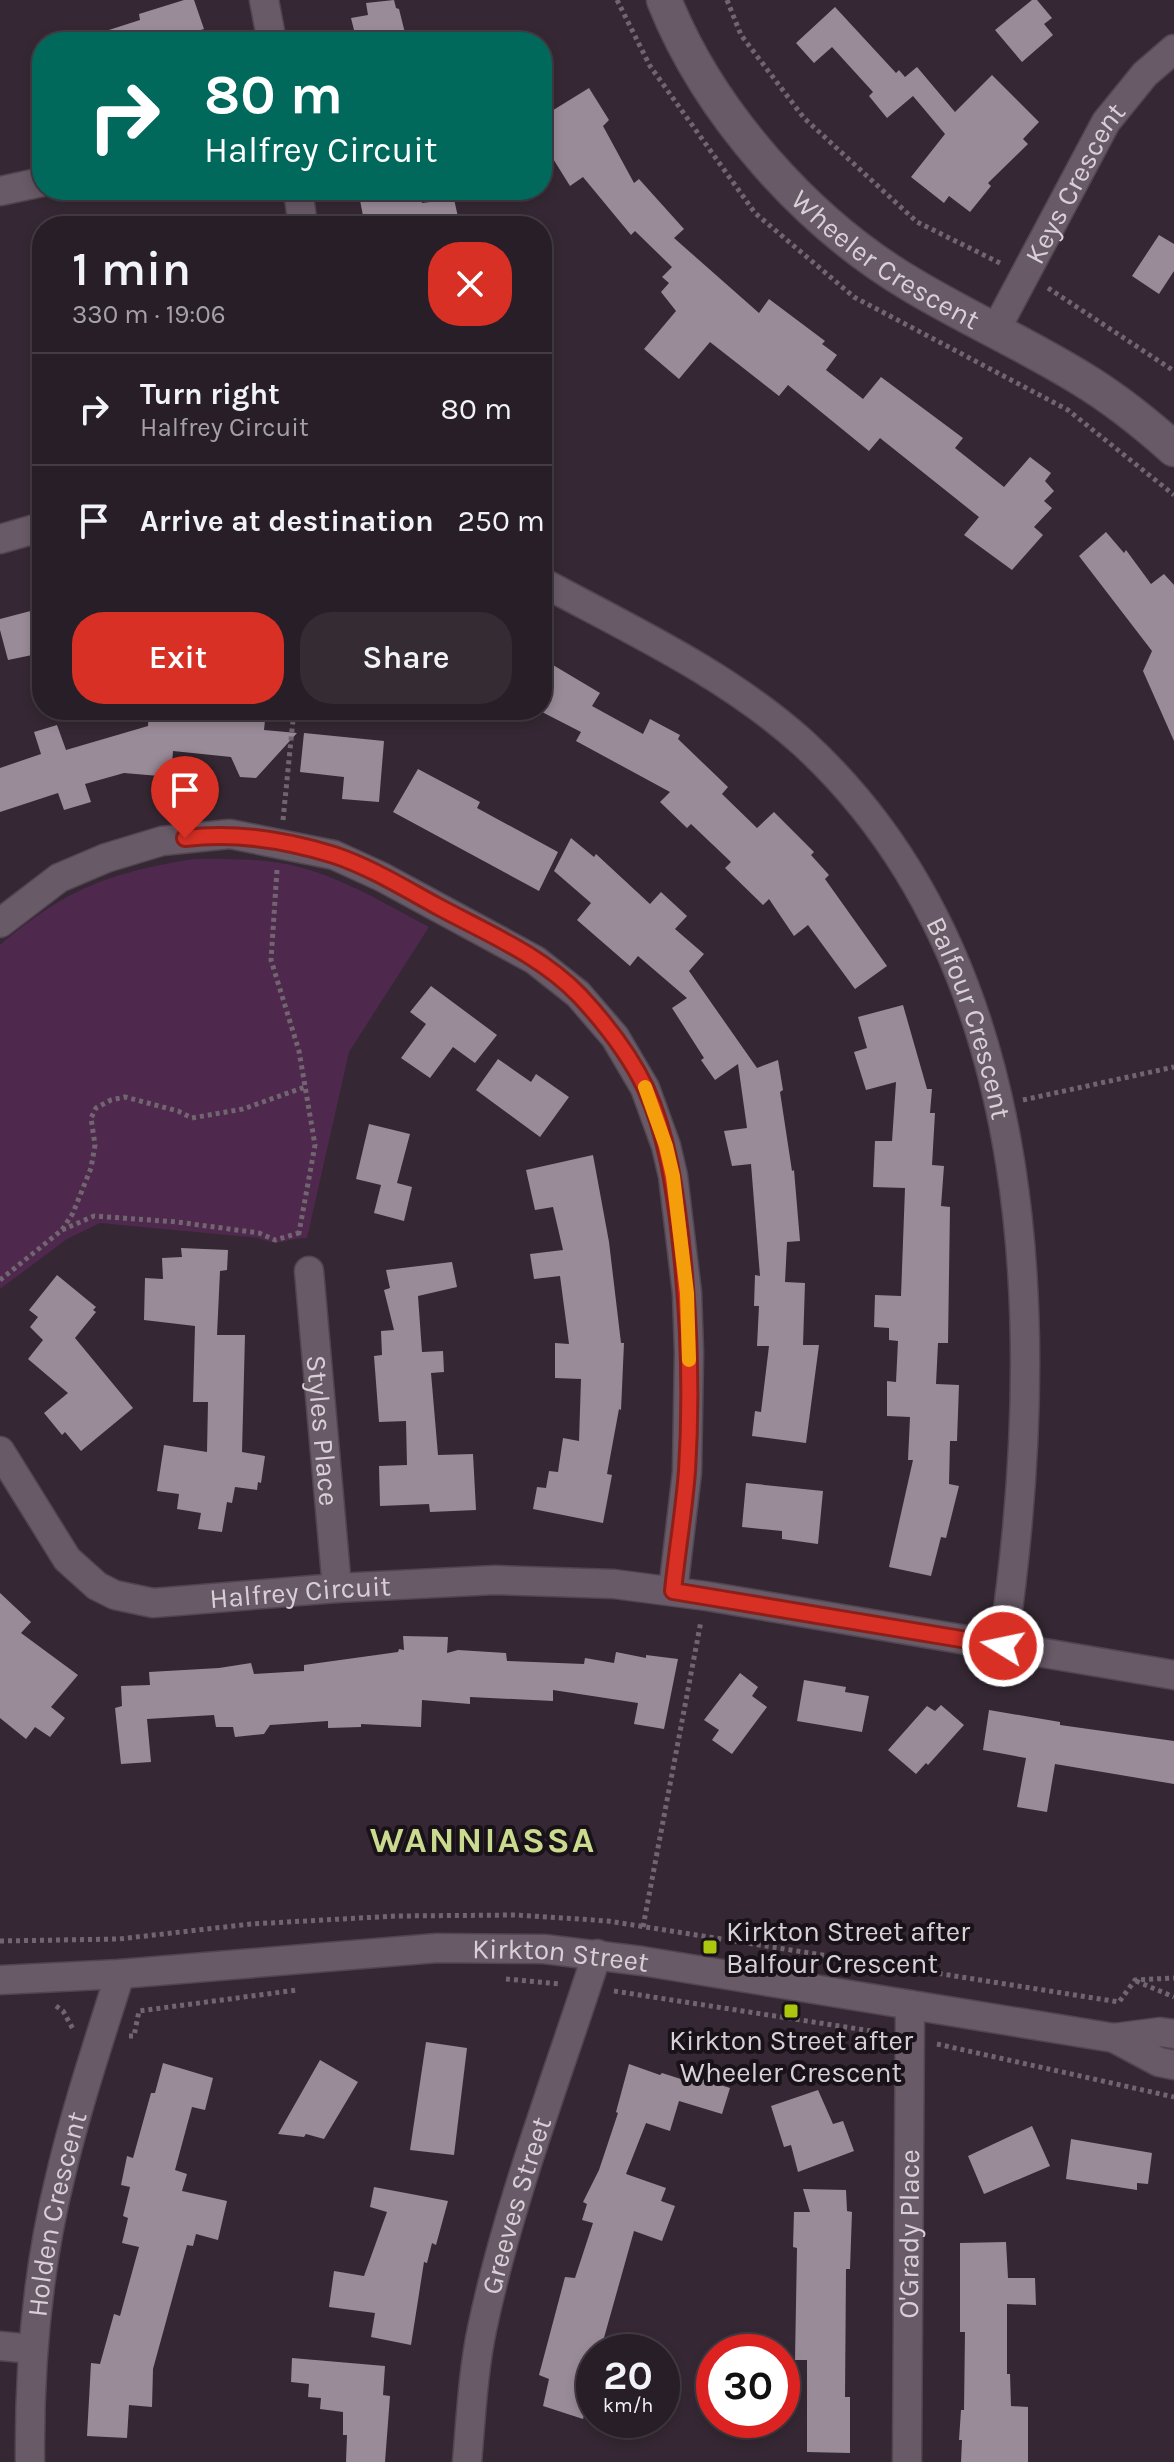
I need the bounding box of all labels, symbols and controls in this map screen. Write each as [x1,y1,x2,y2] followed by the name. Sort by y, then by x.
[204,62,343,127] text: 80 m
[72,64,176,168] icon: right
[1017,96,1132,269] street label: Keys Crescent
[204,129,438,171] text: Halfrey Circuit
[785,183,985,336] street label: Wheeler Crescent
[72,241,191,297] text: 1 min
[428,242,512,326] button: close
[72,299,226,330] text: 330 m · 19:06
[140,376,280,412] text: Turn right
[72,387,116,431] icon: right
[441,391,512,427] text: 80 m
[140,412,309,443] text: Halfrey Circuit
[72,499,116,543] icon: arrive
[140,503,434,539] text: Arrive at destination
[458,503,545,539] text: 250 m
[72,612,284,704] button: Exit
[300,612,512,704] button: Share
[151,756,219,838] pin
[163,768,207,812] icon: arrive
[920,911,1018,1122] street label: Balfour Crescent
[300,1353,346,1507] street label: Styles Place
[208,1569,392,1615] street label: Halfrey Circuit
[961,1604,1045,1688] position arrow
[370,1819,596,1861] district label: WANNIASSA
[726,1915,971,1980] place label: Kirkton Street after Balfour Crescent
[472,1932,651,1978] street label: Kirkton Street
[701,1938,719,1956] marker: Kirkton Street after Balfour Crescent
[782,2002,800,2020] marker: Kirkton Street after Wheeler Crescent
[669,2024,914,2089] place label: Kirkton Street after Wheeler Crescent
[20,2108,93,2319] street label: Holden Crescent
[474,2112,558,2298] street label: Greeves Street
[891,2149,926,2319] street label: O'Grady Place
[696,2334,800,2438] speed limit sign: 30
[603,2352,653,2399] text: 20
[603,2394,653,2417] text: km/h

